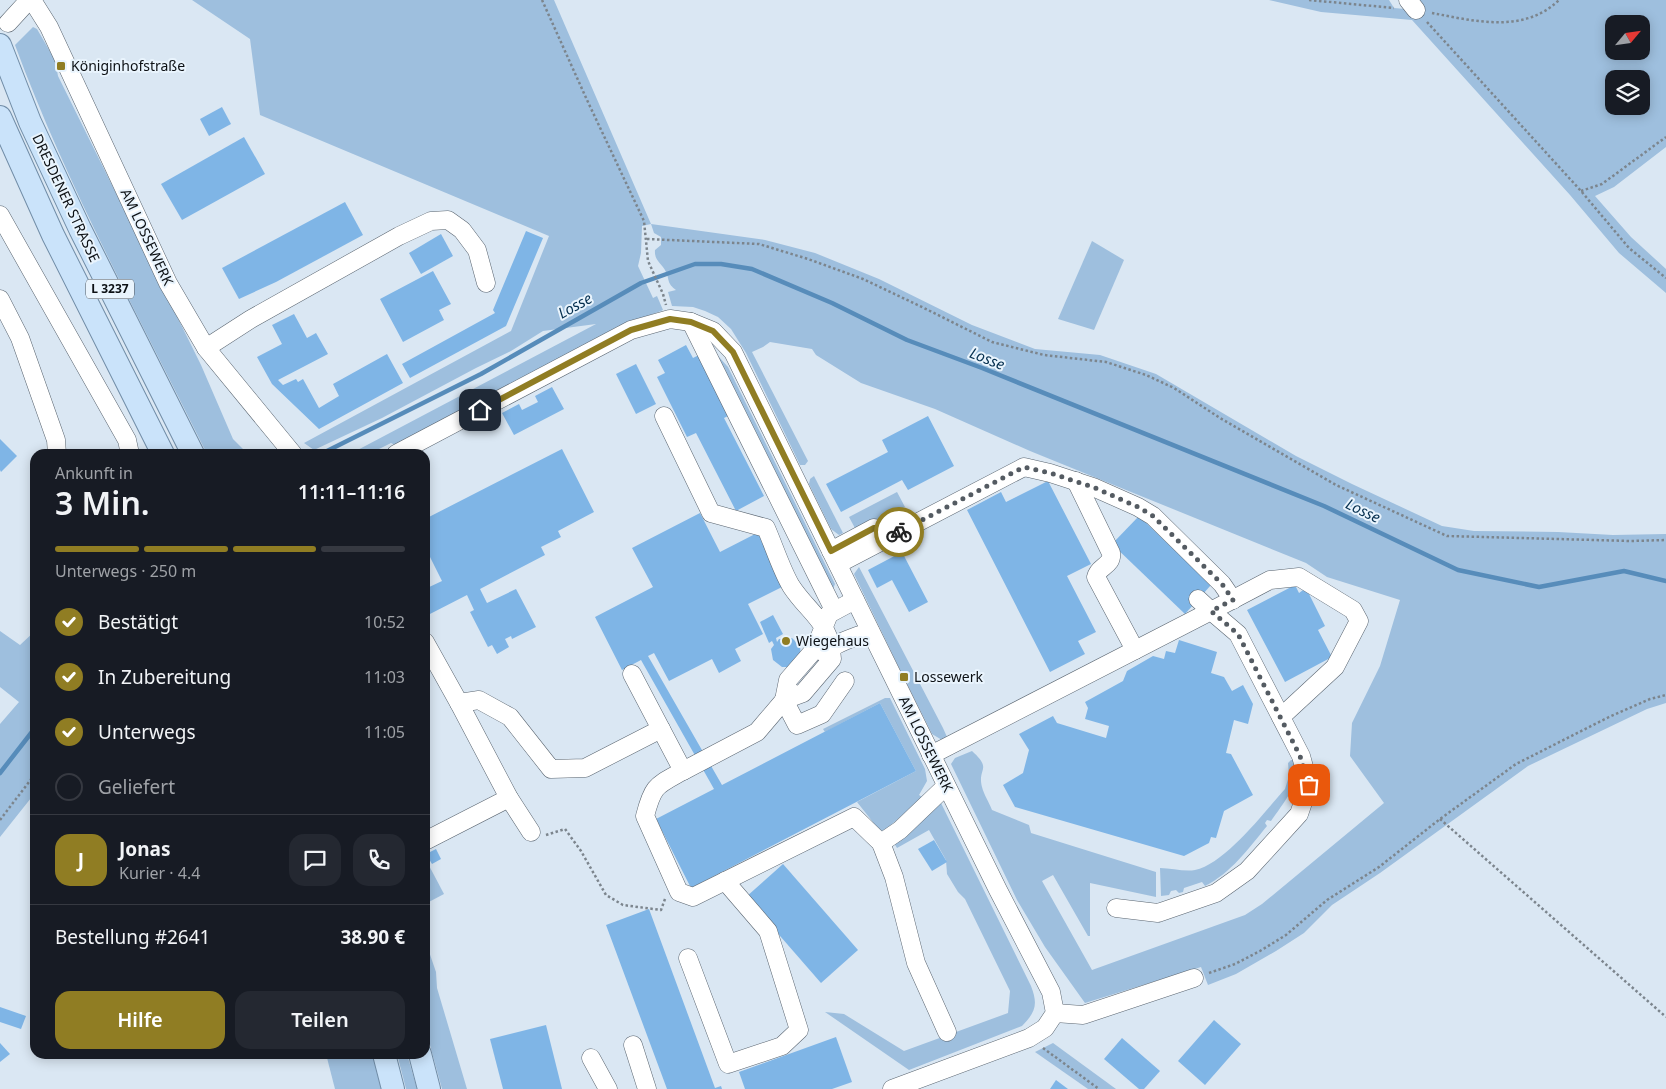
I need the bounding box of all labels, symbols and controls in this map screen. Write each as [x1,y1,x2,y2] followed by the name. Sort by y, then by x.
[1605,15,1650,60] north arrow
[1605,15,1650,115] map controls
[71,56,185,75] place label: Königinhofstraße
[55,60,67,72] marker: Königinhofstraße
[1605,70,1650,115] button: layers
[28,131,105,265] street label: DRESDENER STRASSE
[117,185,178,289] street label: AM LOSSEWERK
[86,280,134,298] road number: L 3237
[554,287,596,323] water label: Losse
[967,342,1008,374] water label: Losse
[459,389,501,431] pin
[466,396,494,424] icon: home
[55,462,133,484] text: Ankunft in
[298,479,405,505] text: 11:11–11:16
[55,481,150,524] text: 3 Min.
[1343,493,1384,527] water label: Losse
[874,507,924,557] courier
[885,518,913,546] icon: bike
[55,560,196,582] text: Unterwegs · 250 m
[55,608,83,636] icon: check
[98,609,178,635] text: Bestätigt
[364,611,405,633] text: 10:52
[796,631,869,650] place label: Wiegehaus
[780,635,792,647] marker: Wiegehaus
[55,663,83,691] icon: check
[98,664,231,690] text: In Zubereitung
[364,666,405,688] text: 11:03
[914,667,984,686] place label: Lossewerk
[898,671,910,683] marker: Lossewerk
[895,693,958,795] street label: AM LOSSEWERK
[55,718,83,746] icon: check
[98,719,196,745] text: Unterwegs
[364,721,405,743] text: 11:05
[1288,764,1330,806] pin
[1295,771,1323,799] icon: bag
[98,774,175,800] text: Geliefert
[289,834,341,886] button: chat
[353,834,405,886] button: phone
[119,836,170,862] text: Jonas
[78,847,84,873] text: J
[119,862,200,884] text: Kurier · 4.4
[55,924,210,950] text: Bestellung #2641
[340,924,405,950] text: 38.90 €
[55,991,225,1049] button: Hilfe
[235,991,405,1049] button: Teilen

